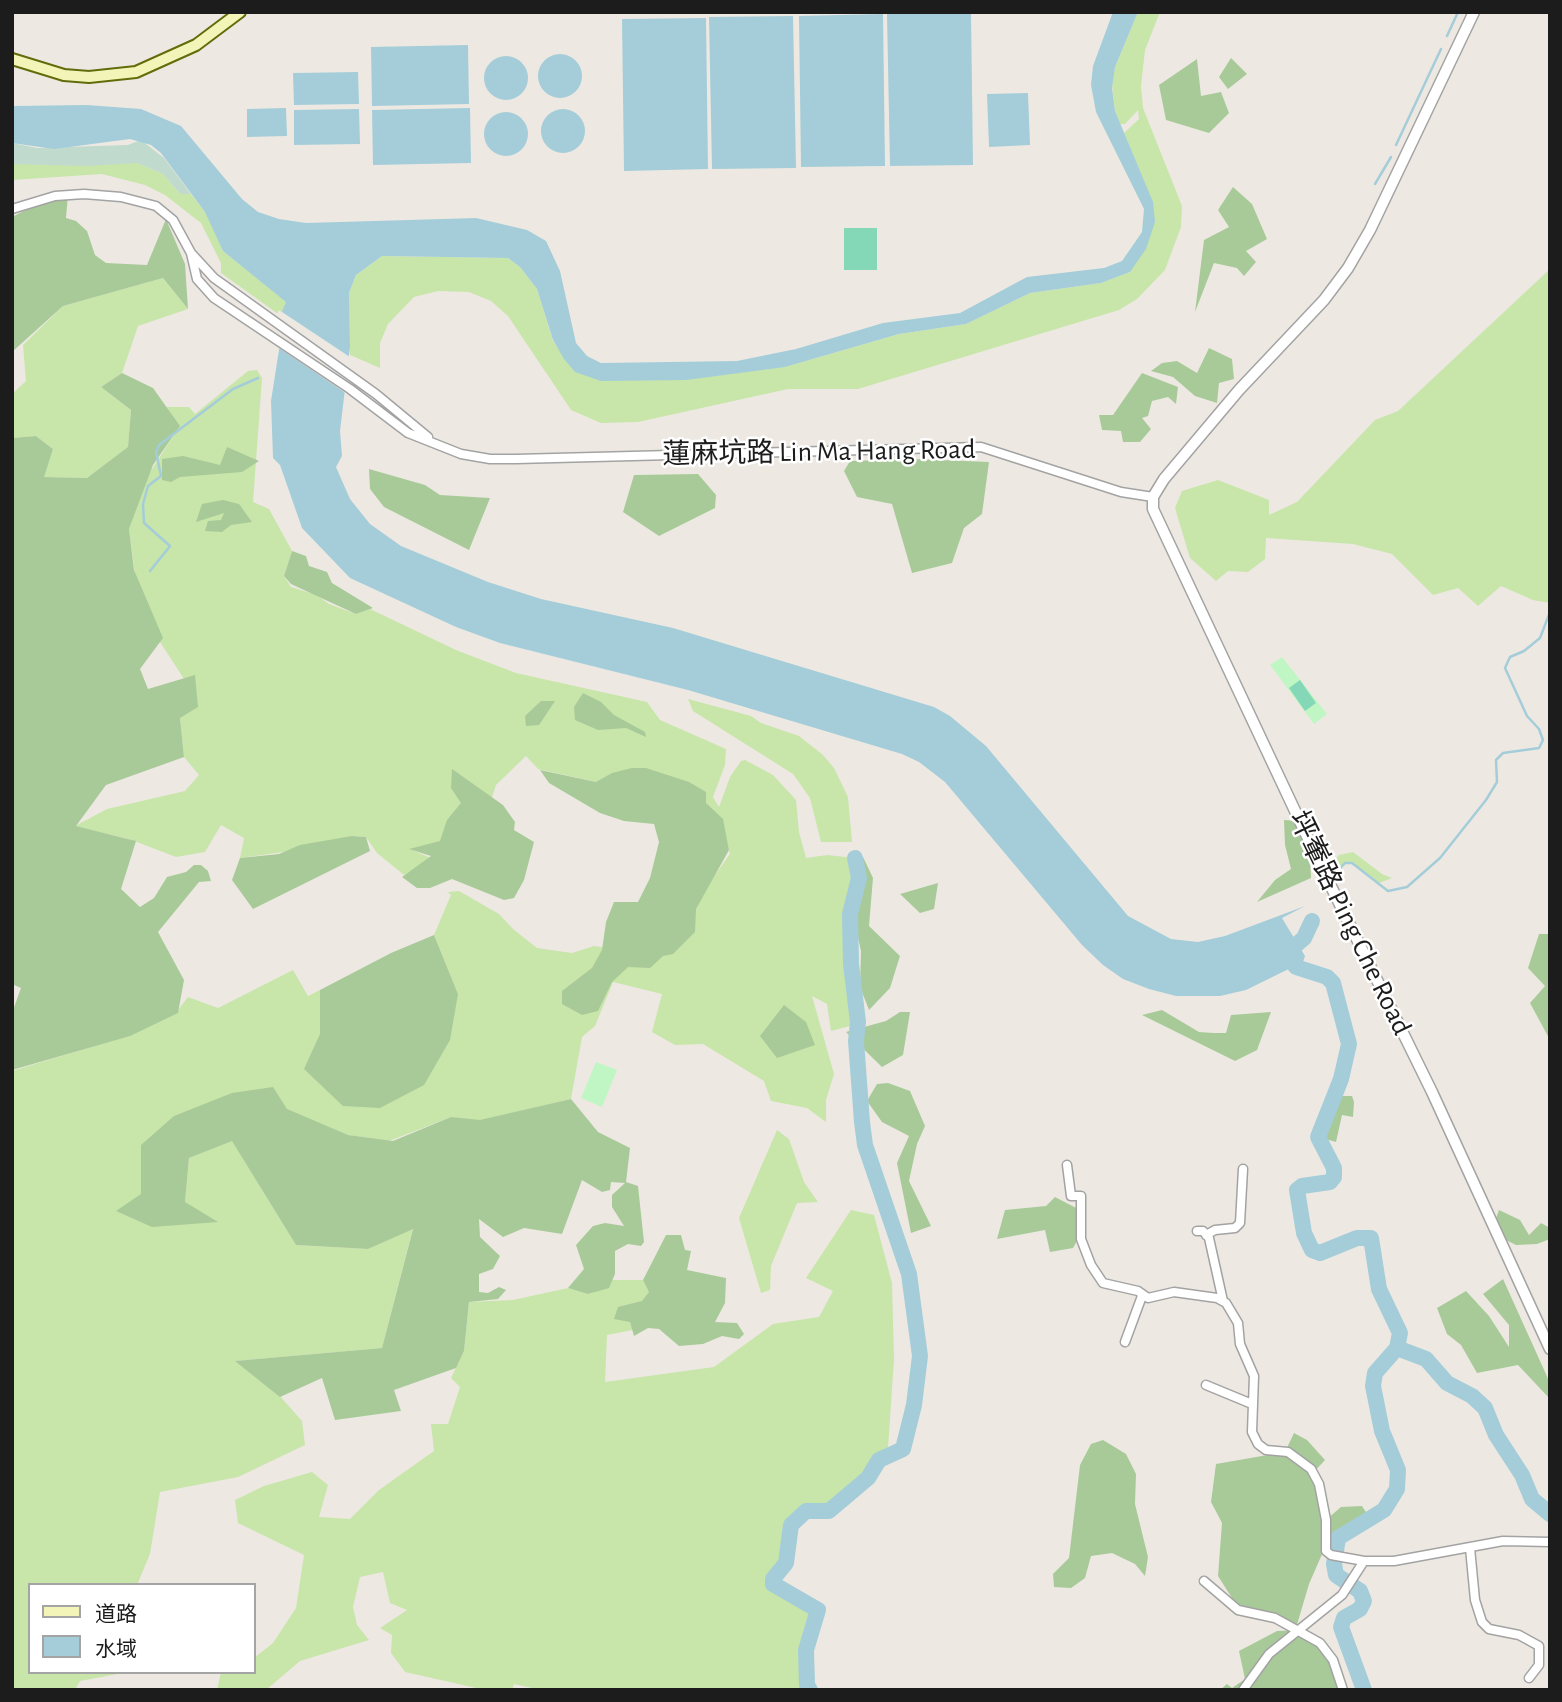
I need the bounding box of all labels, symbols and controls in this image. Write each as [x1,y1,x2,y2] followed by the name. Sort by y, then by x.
[662,432,976,472] street label: 蓮麻坑路 Lin Ma Hang Road
[1281,806,1419,1040] street label: 坪輋路 Ping Che Road
[28,1583,256,1674] legend
[95,1604,137,1625] text: 道路
[95,1639,137,1660] text: 水域

